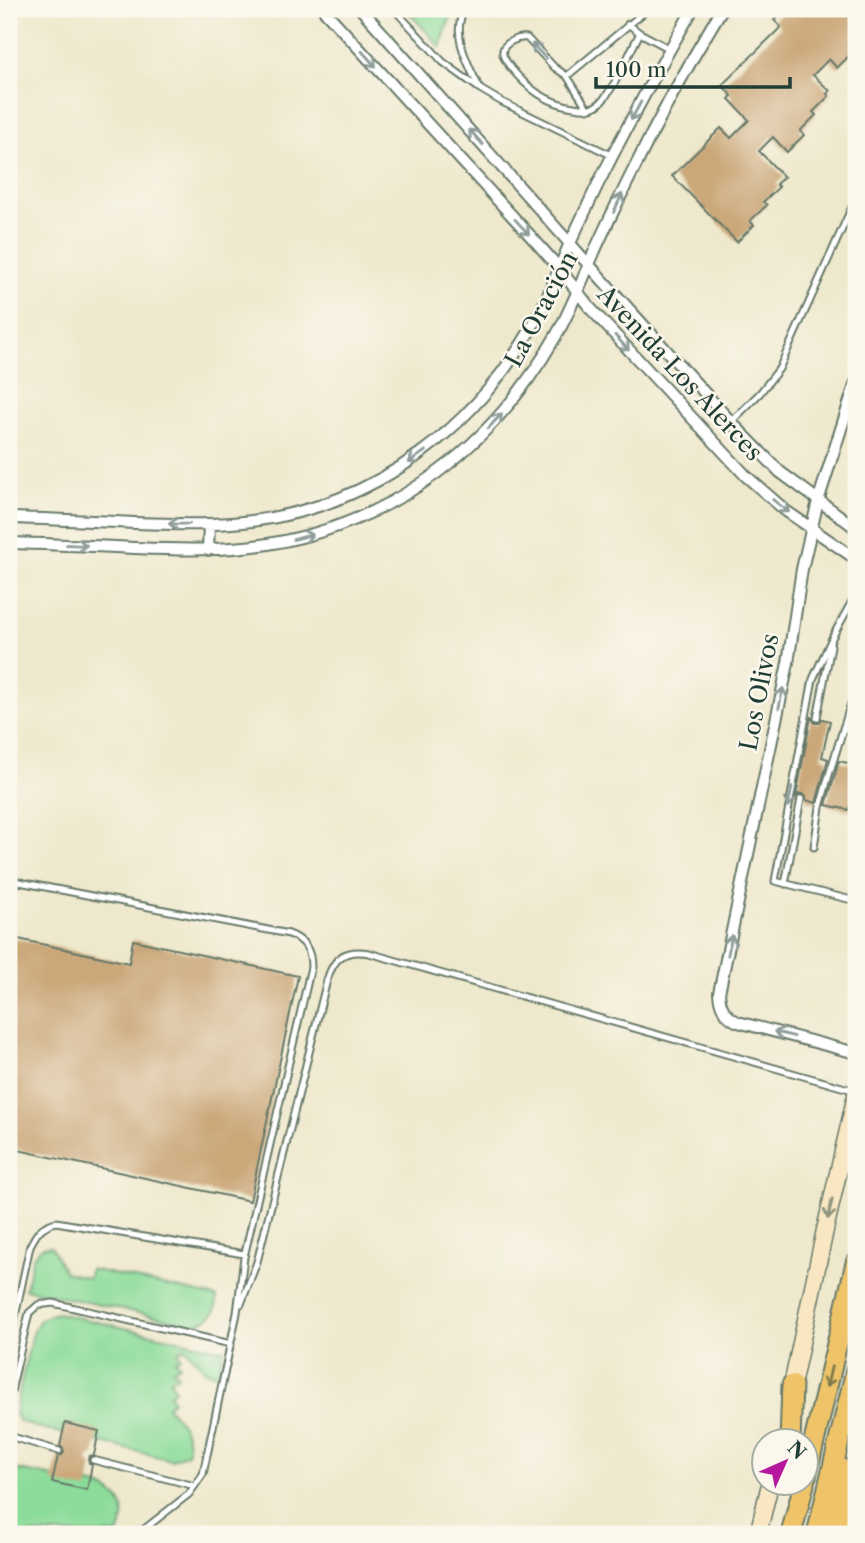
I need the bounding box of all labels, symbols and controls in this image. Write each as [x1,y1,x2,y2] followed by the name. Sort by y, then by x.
[531,43,548,60] one-way arrow
[596,46,790,90] scale bar
[361,50,377,68] one-way arrow
[606,57,667,82] text: 100 m
[629,100,642,121] one-way arrow
[469,128,485,146] one-way arrow
[611,193,625,214] one-way arrow
[514,218,531,235] one-way arrow
[498,246,584,372] street label: La Oración
[591,279,769,467] street label: Avenida Los Alerces
[614,334,631,351] one-way arrow
[486,412,502,430] one-way arrow
[408,450,427,464] one-way arrow
[771,499,789,514] one-way arrow
[168,517,191,531] one-way arrow
[291,530,314,543] one-way arrow
[65,539,88,552] one-way arrow
[733,631,785,753] street label: Los Olivos
[775,687,789,710] one-way arrow
[783,785,797,808] one-way arrow
[723,934,737,957] one-way arrow
[773,1027,796,1040] one-way arrow
[823,1197,836,1220] one-way arrow
[822,1365,835,1388] one-way arrow
[750,1428,820,1498] north arrow
[783,1436,811,1464] text: N

